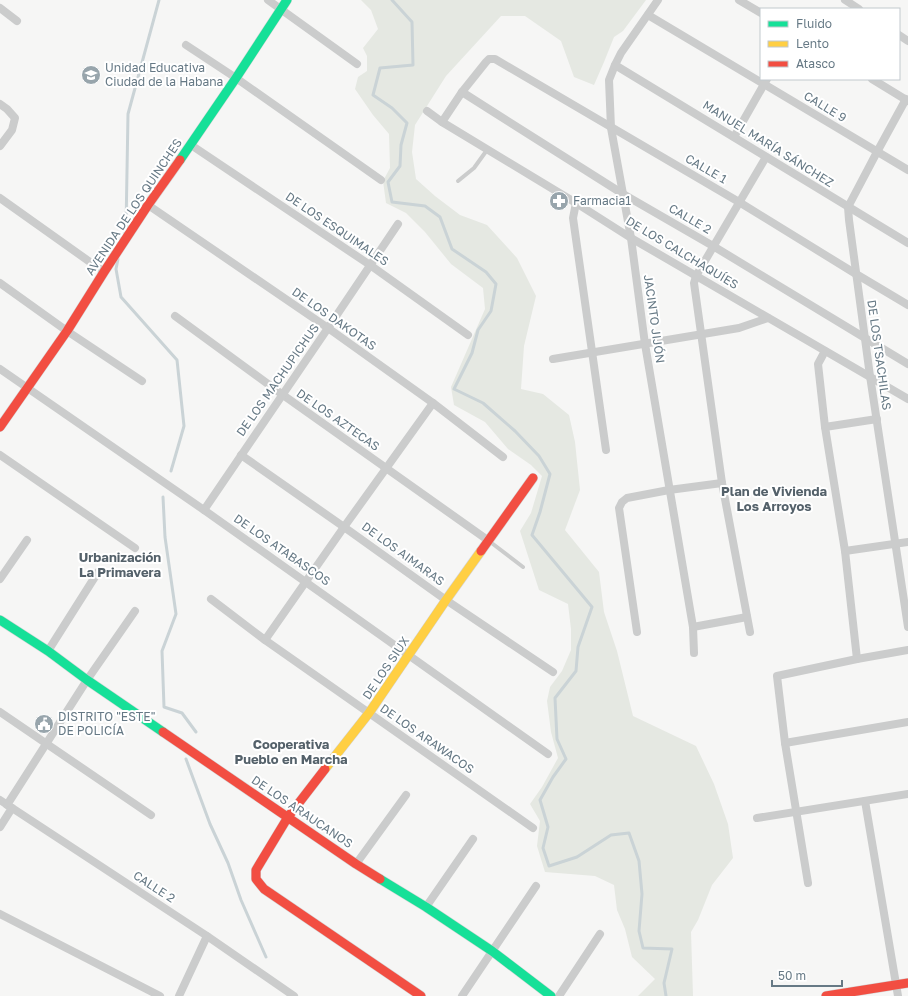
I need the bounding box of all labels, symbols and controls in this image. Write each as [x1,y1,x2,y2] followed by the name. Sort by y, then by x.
[760,8,900,80] legend
[796,16,832,31] text: Fluido
[796,36,829,51] text: Lento
[796,56,835,71] text: Atasco
[105,60,223,89] place label: Unidad Educativa Ciudad de la Habana
[80,64,102,86] school or university icon: Unidad Educativa Ciudad de la Habana
[801,88,849,125] street label: CALLE 9
[700,97,836,190] street label: MANUEL MARÍA SÁNCHEZ
[82,135,185,278] street label: AVENIDA DE LOS QUINCHES
[683,151,730,187] street label: CALLE 1
[283,188,392,269] street label: DE LOS ESQUIMALES
[548,190,570,212] pharmacy icon: Farmacia1
[573,193,631,208] place label: Farmacia1
[666,200,714,237] street label: CALLE 2
[623,213,741,292] street label: DE LOS CALCHAQUÍES
[641,274,668,364] street label: JACINTO JIJÓN
[289,284,380,353] street label: DE LOS DAKOTAS
[864,299,895,411] street label: DE LOS TSACHILAS
[233,320,322,439] street label: DE LOS MACHUPICHUS
[294,385,383,454] street label: DE LOS AZTECAS
[721,483,827,514] district label: Plan de Vivienda Los Arroyos
[231,511,334,589] street label: DE LOS ATABASCOS
[359,519,448,589] street label: DE LOS AIMARAS
[79,549,161,580] district label: Urbanización La Primavera
[359,633,412,702] street label: DE LOS SIUX
[377,700,478,777] street label: DE LOS ARAWACOS
[58,709,155,738] place label: DISTRITO "ESTE" DE POLICÍA
[33,713,55,735] public building icon: DISTRITO "ESTE" DE POLICÍA
[234,736,348,767] district label: Cooperativa Pueblo en Marcha
[249,772,356,851] street label: DE LOS ARAUCANOS
[131,868,178,906] street label: CALLE 2
[772,962,842,988] scale bar
[778,968,806,983] text: 50 m

